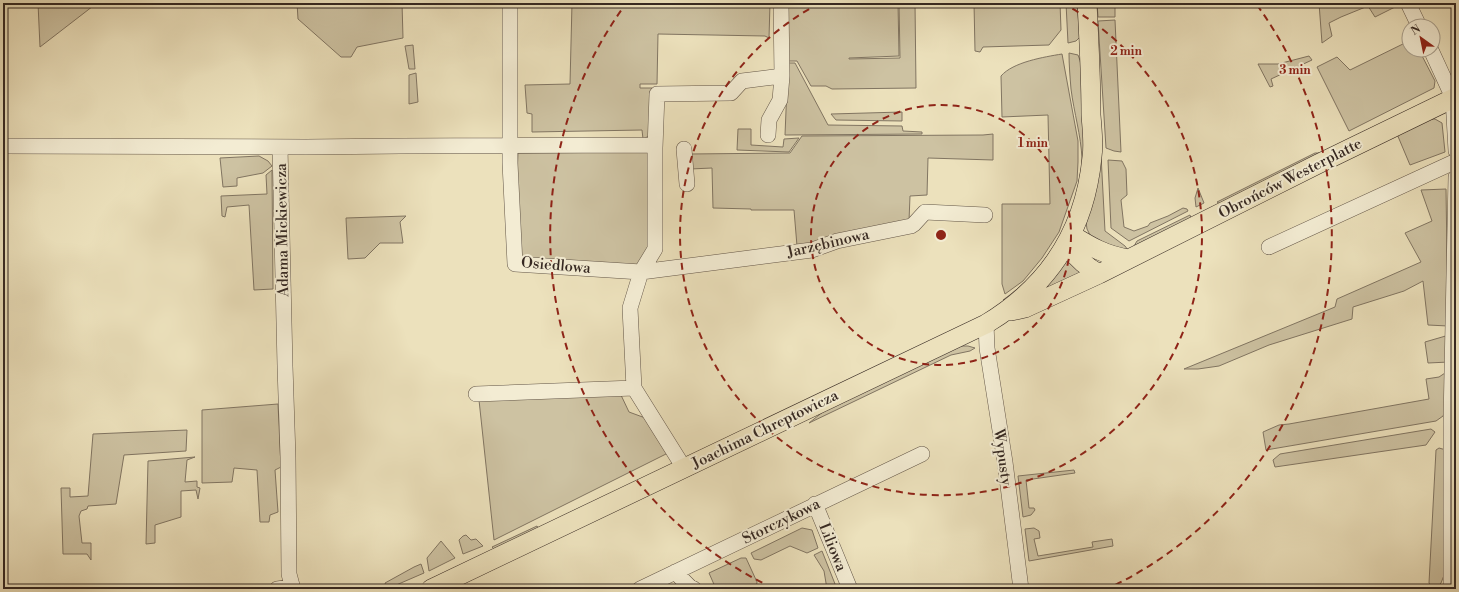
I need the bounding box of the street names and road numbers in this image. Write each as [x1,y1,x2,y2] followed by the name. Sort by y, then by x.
[1215,134,1365,223] street label: Obrońców Westerplatte
[272,163,293,298] street label: Adama Mickiewicza
[784,225,871,262] street label: Jarzębinowa
[520,253,592,278] street label: Osiedlowa
[688,386,842,474] street label: Joachima Chreptowicza
[989,426,1016,487] street label: Wypusty
[739,494,824,548] street label: Storczykowa
[814,520,851,575] street label: Liliowa

